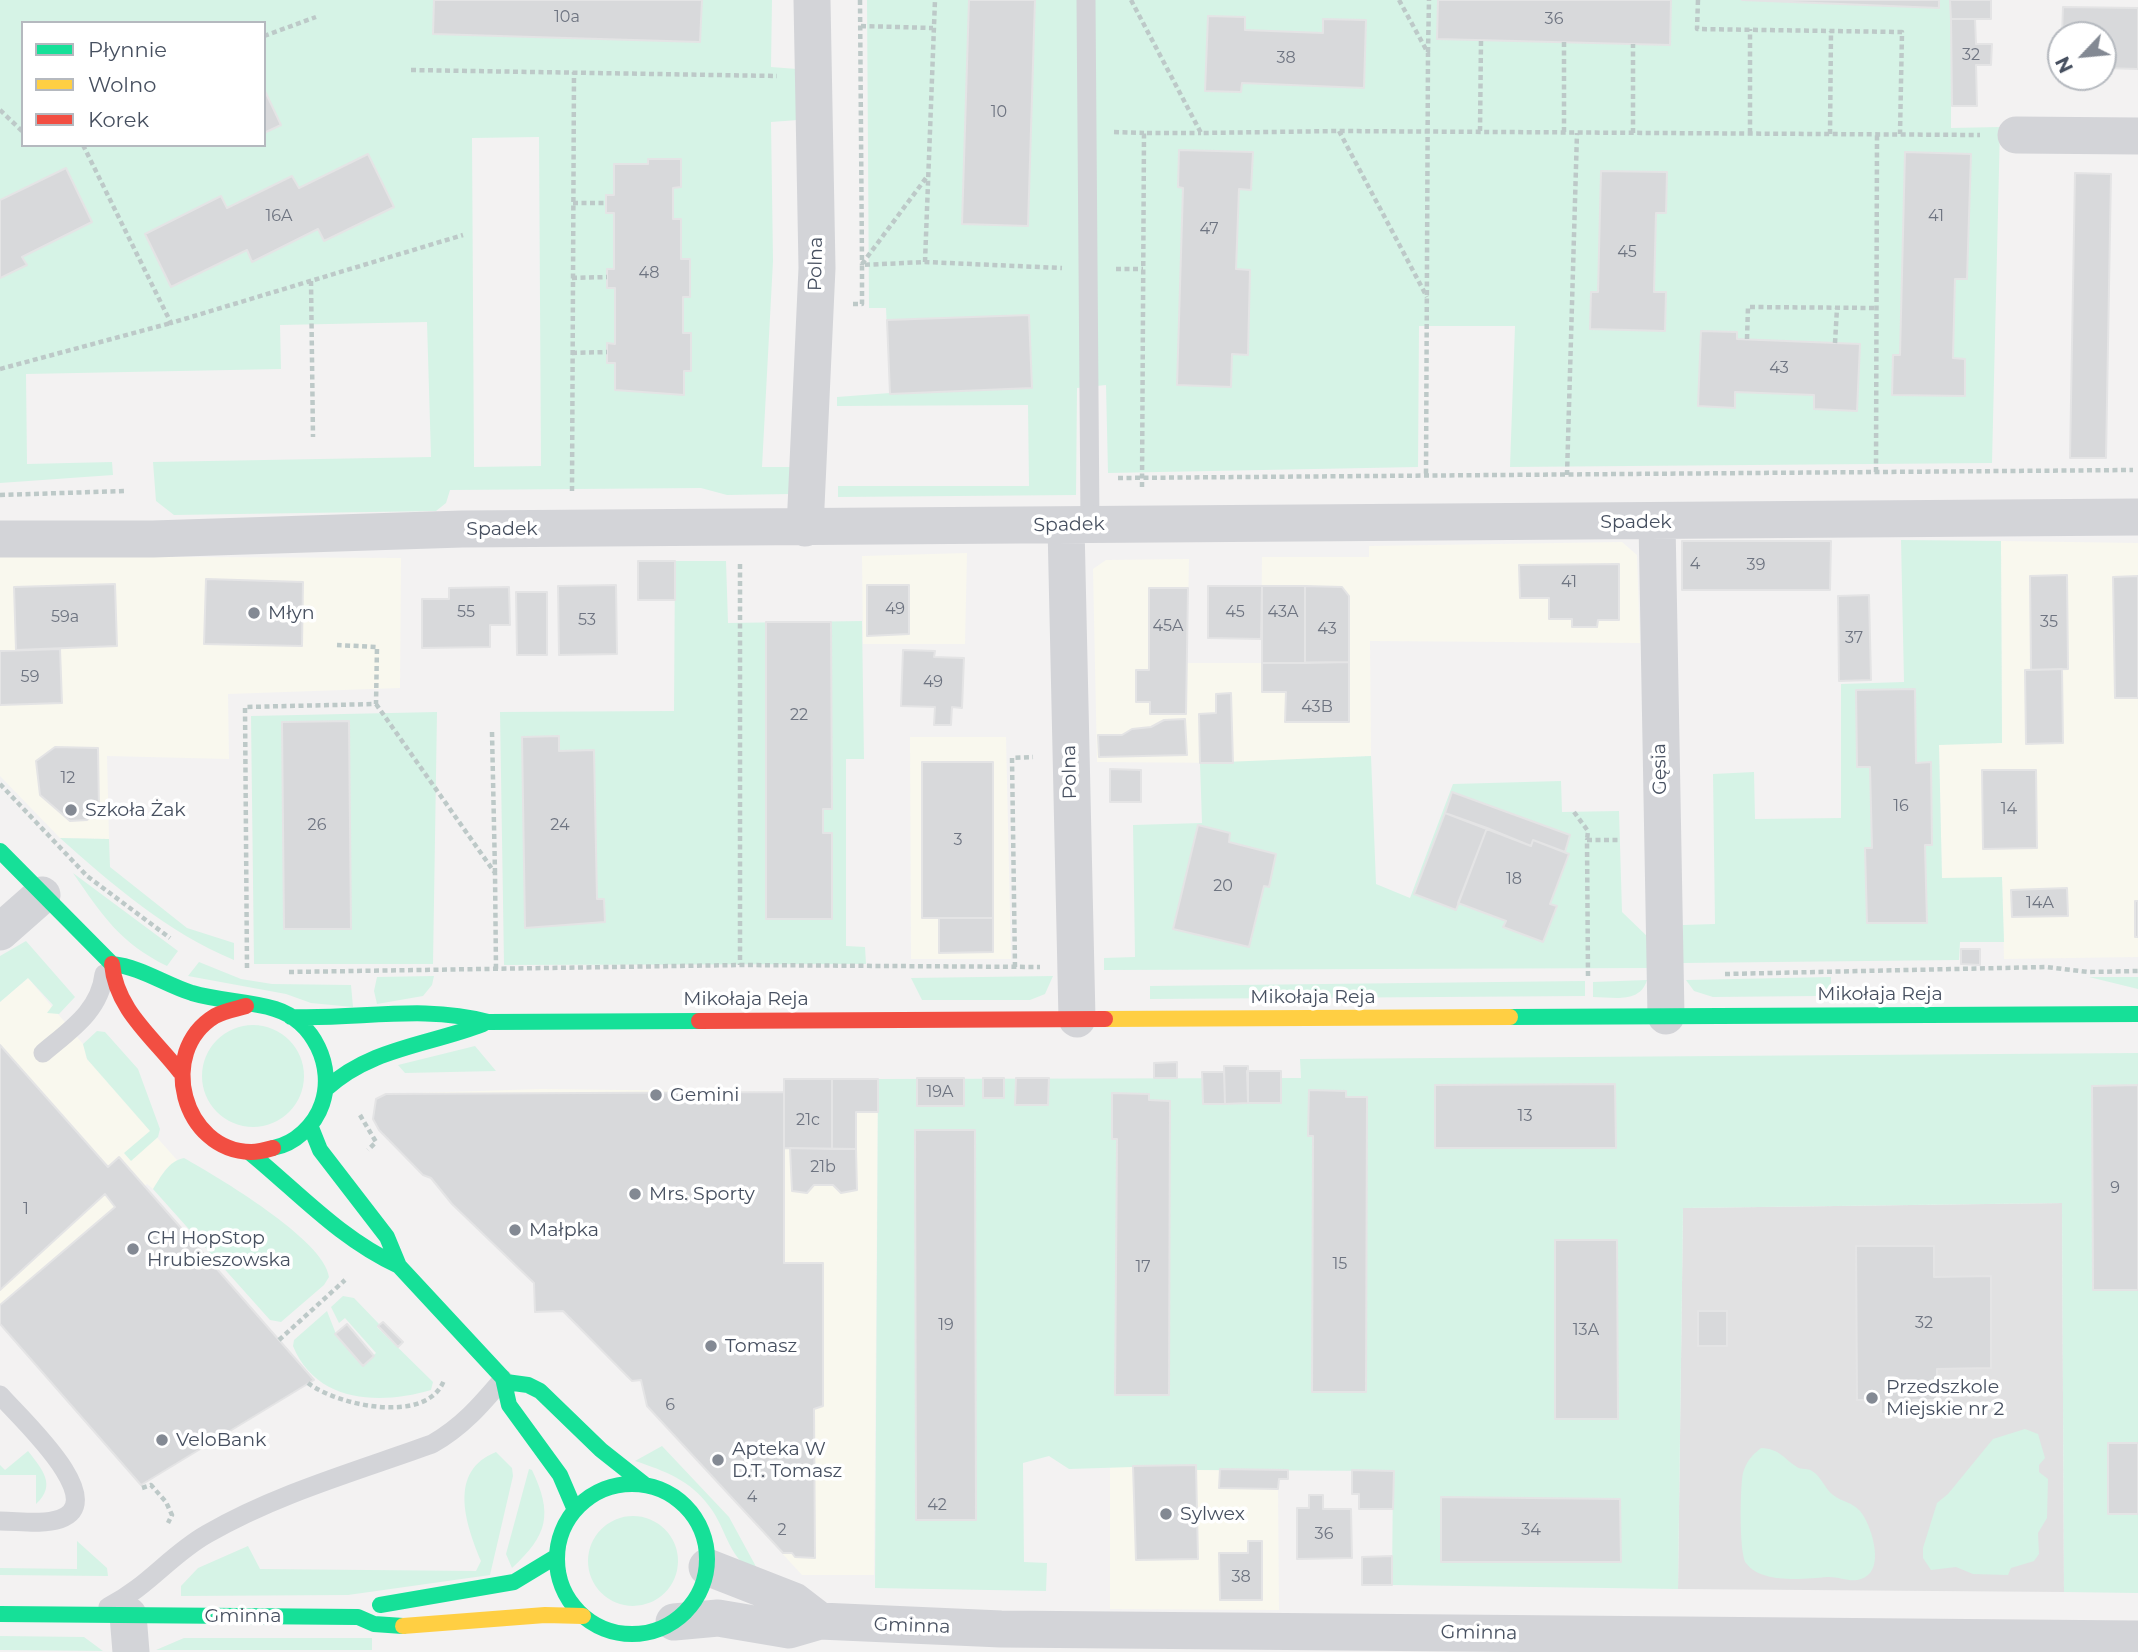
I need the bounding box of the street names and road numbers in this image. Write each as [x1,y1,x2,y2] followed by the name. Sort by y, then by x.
[804,237,828,291] street label: Polna
[1600,511,1672,533] street label: Spadek
[1033,513,1105,537] street label: Spadek
[466,518,538,540] street label: Spadek
[1648,743,1672,795] street label: Gęsia
[1058,745,1082,799] street label: Polna
[1817,983,1943,1005] street label: Mikołaja Reja
[1250,986,1376,1008] street label: Mikołaja Reja
[683,988,809,1010] street label: Mikołaja Reja
[205,1605,281,1627] street label: Gminna
[873,1613,951,1639] street label: Gminna
[1440,1621,1518,1645] street label: Gminna

